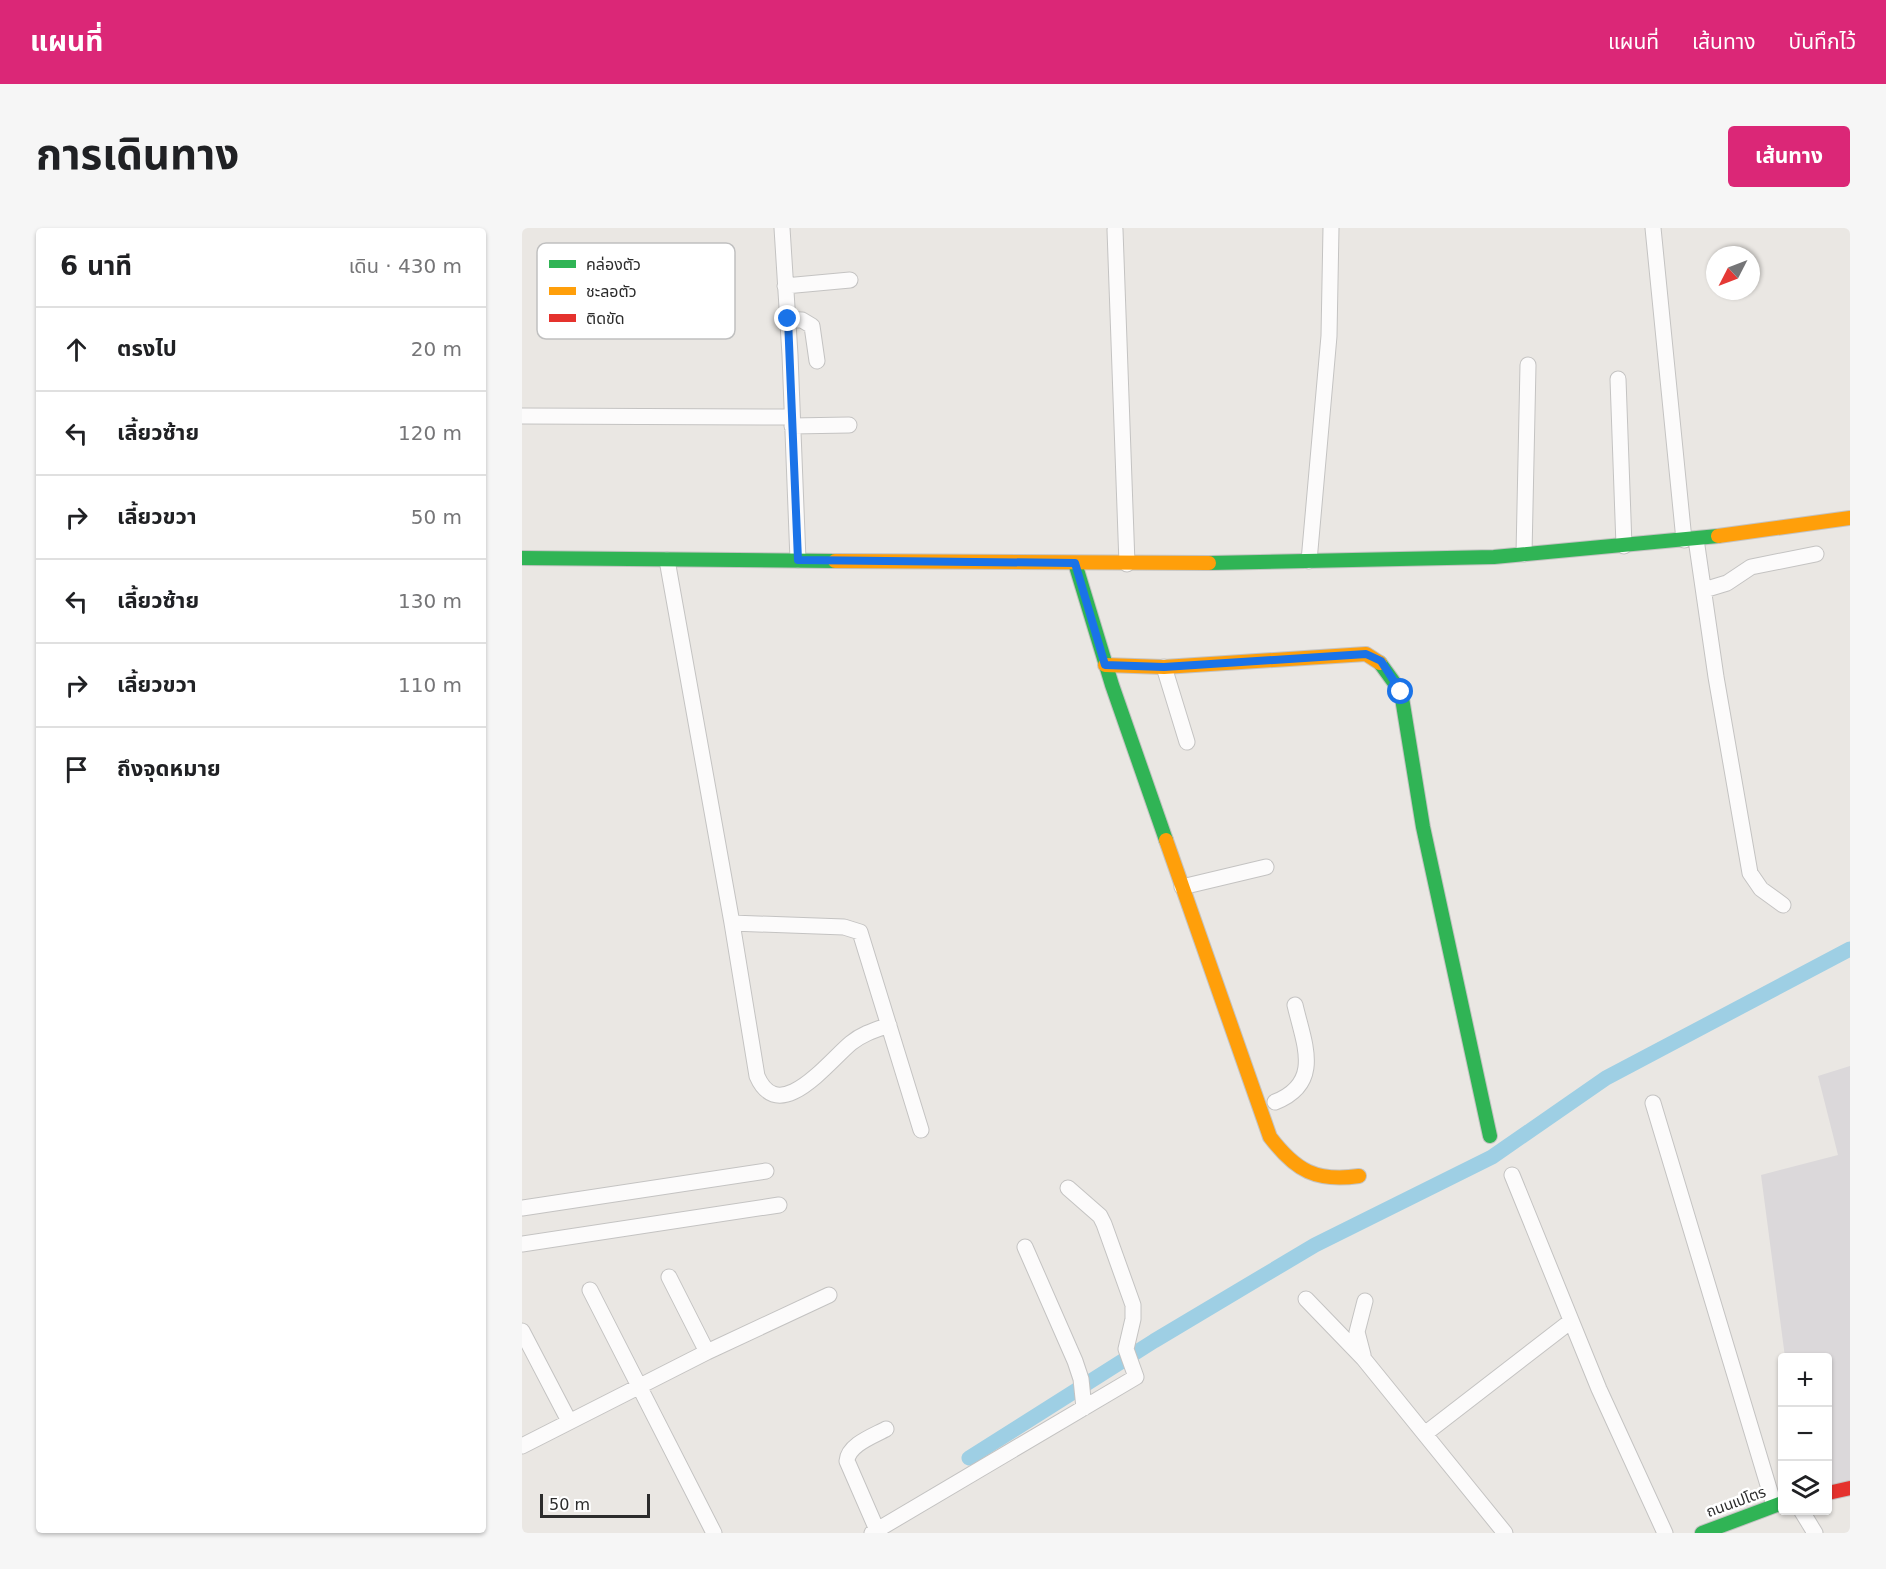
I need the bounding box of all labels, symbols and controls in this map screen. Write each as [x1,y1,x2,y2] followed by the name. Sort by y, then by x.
[30,25,103,58] text: แผนที่
[1608,30,1659,54] text: แผนที่
[1692,30,1756,54] text: เส้นทาง
[1789,30,1856,54] text: บันทึกไว้
[1728,126,1850,187] button: เส้นทาง
[36,130,239,179] text: การเดินทาง
[537,243,735,339] legend
[1706,246,1760,300] north arrow
[60,251,132,281] text: 6 นาที
[349,254,462,278] text: เดิน · 430 m
[586,255,641,274] text: คล่องตัว
[586,282,637,301] text: ชะลอตัว
[774,305,800,331] route end
[586,309,625,328] text: ติดขัด
[60,333,93,366] icon: ahead
[117,336,177,361] text: ตรงไป
[411,337,462,361] text: 20 m
[60,417,93,450] icon: left
[117,420,199,445] text: เลี้ยวซ้าย
[398,421,462,445] text: 120 m
[60,501,93,534] icon: right
[117,504,197,529] text: เลี้ยวขวา
[411,505,462,529] text: 50 m
[60,585,93,618] icon: left
[117,588,199,613] text: เลี้ยวซ้าย
[398,589,462,613] text: 130 m
[60,669,93,702] icon: right
[117,672,197,697] text: เลี้ยวขวา
[398,673,462,697] text: 110 m
[1387,678,1413,704] route start
[60,753,93,786] icon: arrive
[117,756,221,781] text: ถึงจุดหมาย
[1778,1353,1832,1515] map controls
[1778,1353,1832,1407] button: +
[1778,1407,1832,1461] button: −
[1778,1461,1832,1515] button: layers
[1704,1483,1768,1521] street label: ถนนเปโตร
[540,1491,650,1518] scale bar
[549,1495,590,1514] text: 50 m

